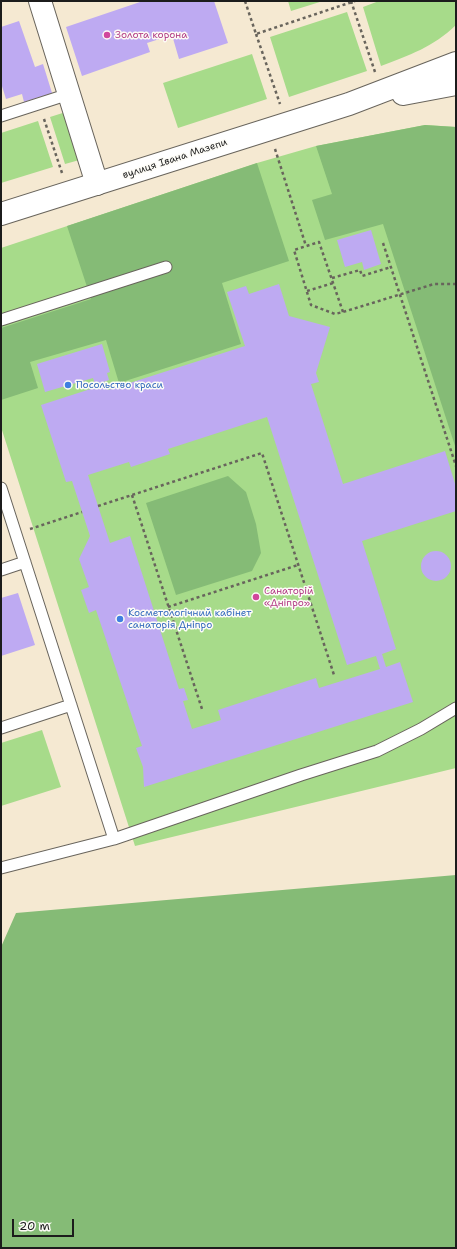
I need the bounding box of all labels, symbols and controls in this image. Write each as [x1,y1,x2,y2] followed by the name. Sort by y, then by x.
[115,29,187,41] place label: Золота корона
[102,30,112,40] marker: Золота корона
[121,136,229,182] street label: вулиця Івана Мазепи
[76,379,163,391] place label: Посольство краси
[63,380,73,390] marker: Посольство краси
[264,585,313,608] place label: Санаторій «Дніпро»
[251,592,261,602] marker: Санаторій «Дніпро»
[128,607,251,630] place label: Косметологічний кабінет санаторія Дніпро
[115,614,125,624] marker: Косметологічний кабінет санаторія Дніпро
[14,1211,76,1237] scale bar
[19,1218,50,1234] text: 20 m

